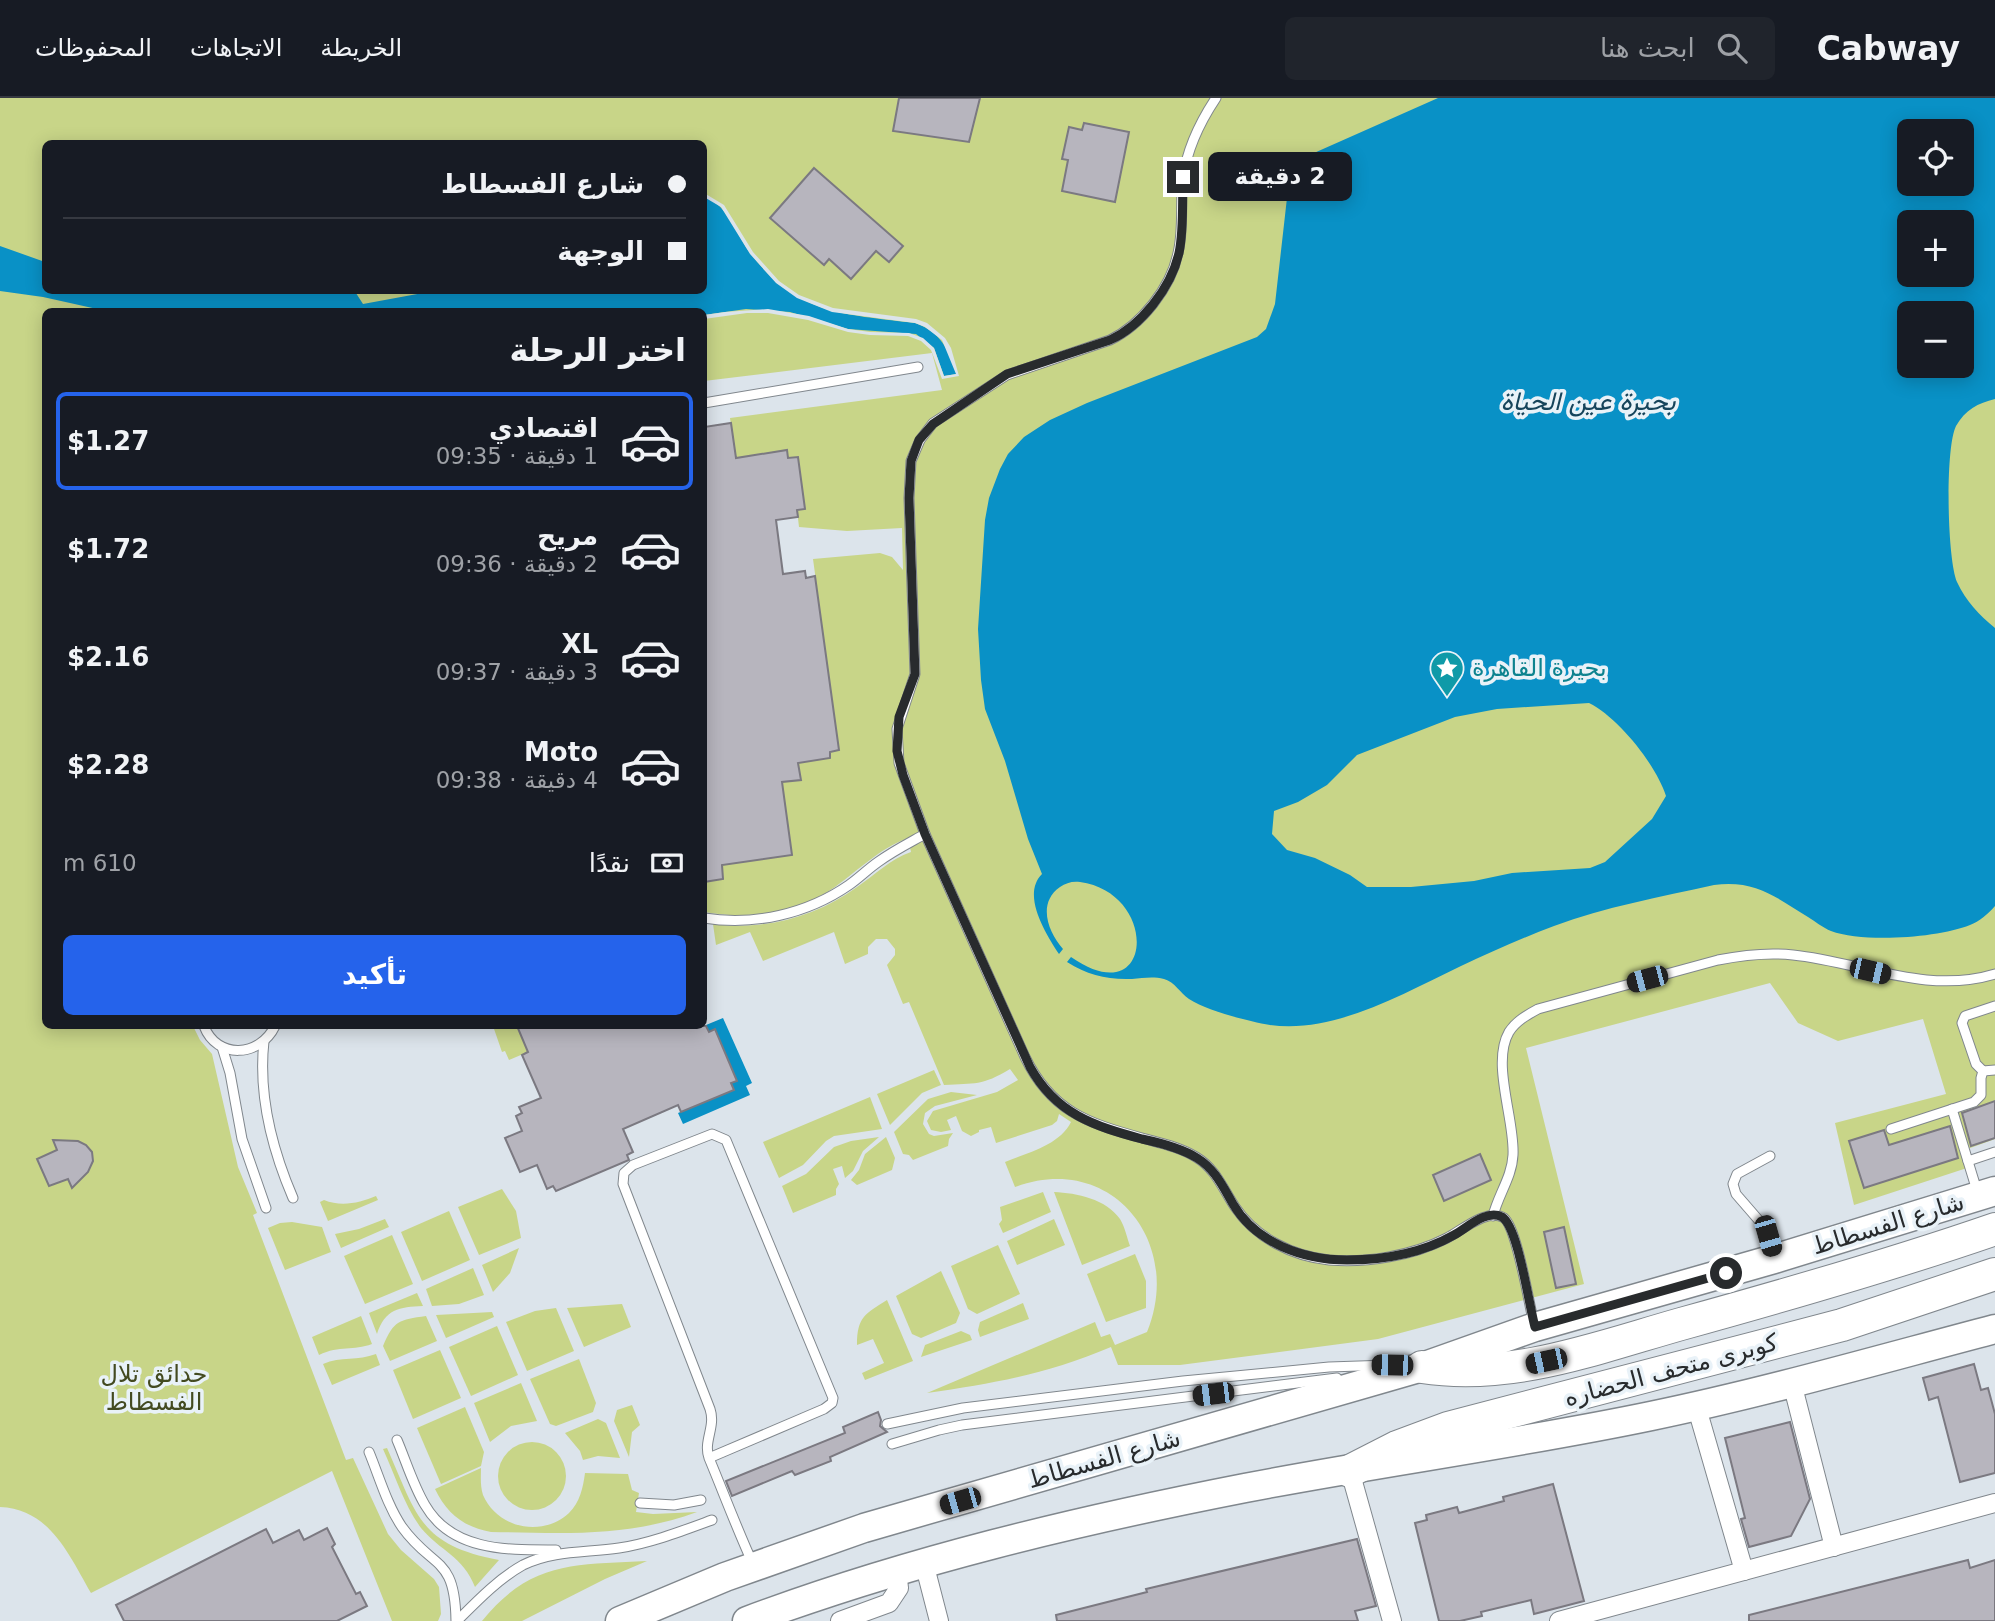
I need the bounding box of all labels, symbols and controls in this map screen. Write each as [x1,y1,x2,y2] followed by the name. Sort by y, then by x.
[1285,17,1775,80] search box
[1713,29,1751,67] icon: search
[1817,29,1960,68] text: Cabway
[1600,33,1695,63] text: ابحث هنا
[35,34,152,62] text: المحفوظات
[190,34,282,62] text: الاتجاهات
[320,34,402,62] text: الخريطة
[1897,119,1974,378] map controls
[1897,119,1974,196] button: locate
[1208,153,1351,202] callout: 2 دقيقة
[1167,161,1199,193] route end
[1235,163,1325,189] text: 2 دقيقة
[441,169,644,199] text: شارع الفسطاط
[1897,210,1974,287] button: +
[557,236,644,266] text: الوجهة
[1897,301,1974,378] button: −
[509,331,686,369] text: اختر الرحلة
[1501,386,1677,417] water label: بحيرة عين الحياة
[619,410,682,473] icon: car
[489,413,598,443] text: اقتصادي
[67,426,149,456] text: $1.27
[436,443,598,469] text: 1 دقيقة · 09:35
[619,518,682,581] icon: car
[537,521,598,551] text: مريح
[67,534,149,564] text: $1.72
[436,551,598,577] text: 2 دقيقة · 09:36
[619,626,682,689] icon: car
[561,629,598,659] text: XL
[67,642,149,672] text: $2.16
[1428,649,1466,698] place icon: بحيرة القاهرة
[1472,654,1607,682] place label: بحيرة القاهرة
[436,659,598,685] text: 3 دقيقة · 09:37
[619,734,682,797] icon: car
[524,737,598,767] text: Moto
[67,750,149,780] text: $2.28
[436,767,598,793] text: 4 دقيقة · 09:38
[648,844,686,882] icon: cash
[589,848,630,878] text: نقدًا
[63,850,137,876] text: 610 m
[63,935,686,1015] button: تأكيد
[1848,956,1893,986] car
[1624,963,1671,995] car
[1809,1188,1967,1260] street label: شارع الفسطاط
[1753,1213,1784,1259] car
[1710,1257,1742,1289] route start
[1561,1328,1781,1412] street label: كوبرى متحف الحضاره
[1524,1346,1569,1376] car
[1371,1354,1414,1376] car
[101,1360,207,1416] park label: حدائق تلال الفسطاط
[1191,1381,1236,1407] car
[1024,1424,1184,1494] street label: شارع الفسطاط
[937,1485,984,1517] car

